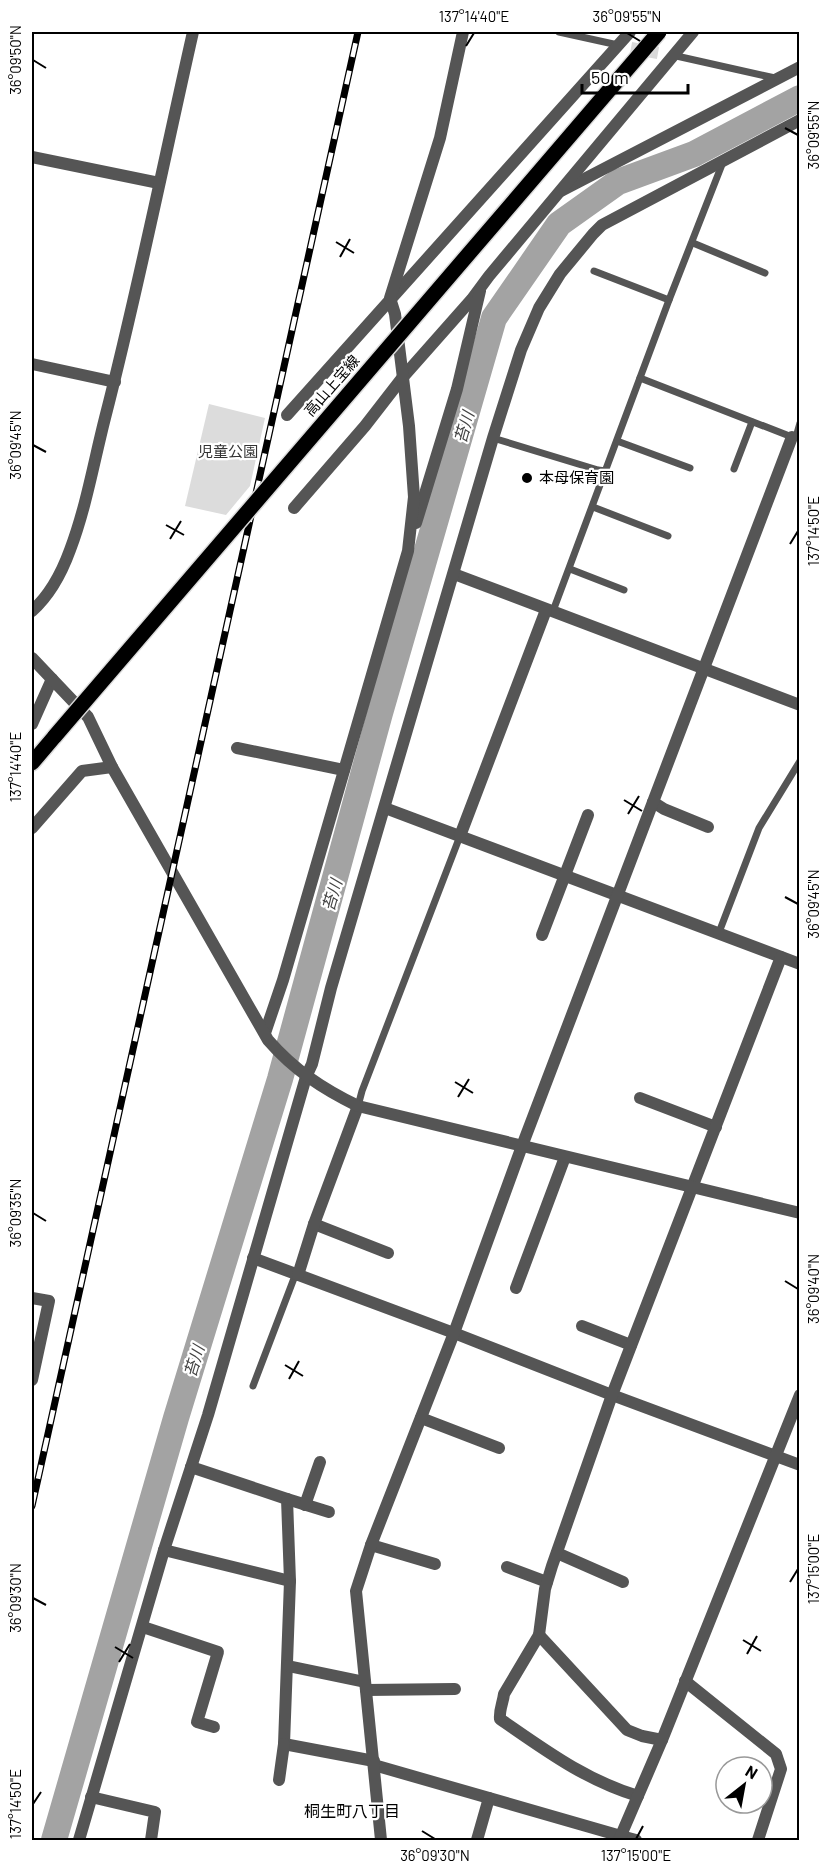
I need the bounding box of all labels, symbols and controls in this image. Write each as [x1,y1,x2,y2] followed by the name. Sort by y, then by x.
[439,7,509,25] text: 137°14'40"E
[593,7,661,25] text: 36°09'55"N
[6,25,24,95] text: 36°09'50"N
[582,57,688,95] scale bar
[591,66,629,88] text: 50 m
[804,101,822,169] text: 36°09'55"N
[300,351,363,420] street label: 高山上宝線
[450,407,478,445] water label: 苔川
[6,410,24,480] text: 36°09'45"N
[198,442,258,460] park label: 児童公園
[539,468,614,486] place label: 本母保育園
[520,471,534,485] marker: 本母保育園
[804,496,822,566] text: 137°14'50"E
[6,732,24,802] text: 137°14'40"E
[804,869,822,939] text: 36°09'45"N
[318,875,346,913] water label: 苔川
[6,1179,24,1247] text: 36°09'35"N
[804,1254,822,1324] text: 36°09'40"N
[180,1341,208,1379] water label: 苔川
[804,1534,822,1604] text: 137°15'00"E
[6,1563,24,1633] text: 36°09'30"N
[714,1755,774,1815] north arrow
[743,1761,761,1783] text: N
[6,1769,24,1839] text: 137°14'50"E
[304,1801,400,1820] district label: 桐生町八丁目
[400,1846,470,1864] text: 36°09'30"N
[601,1846,671,1864] text: 137°15'00"E

